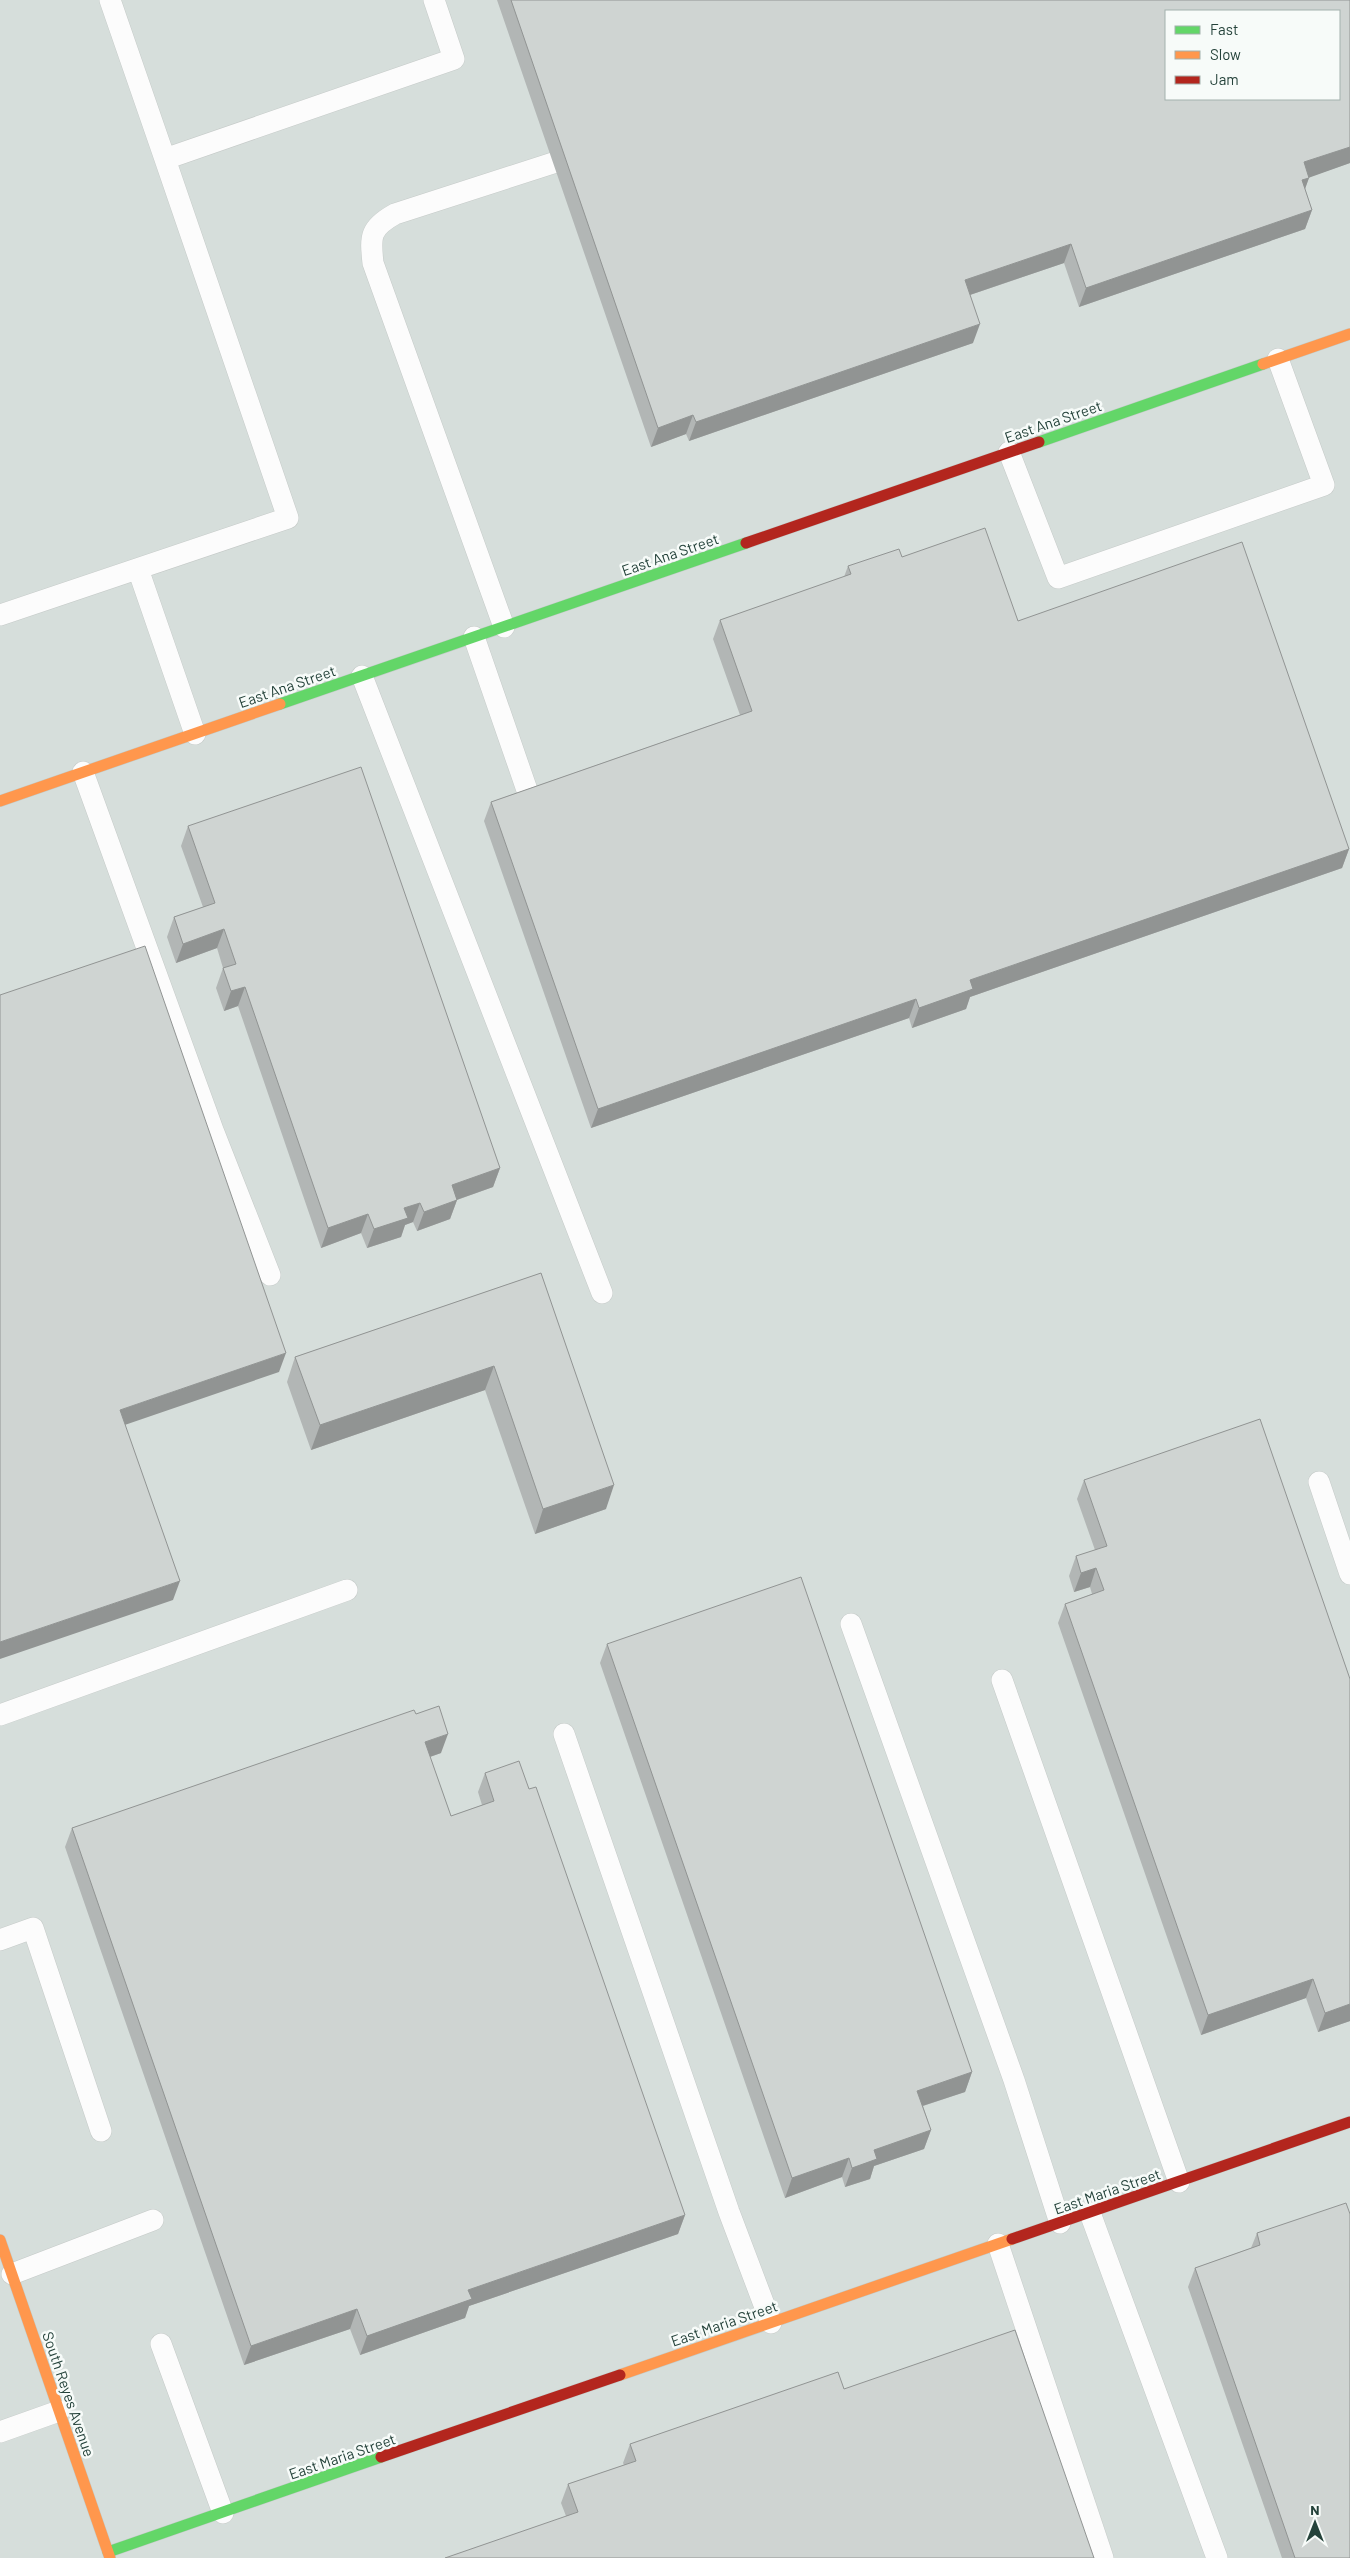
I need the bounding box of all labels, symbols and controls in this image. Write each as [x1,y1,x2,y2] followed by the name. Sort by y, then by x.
[1165,10,1340,100] legend
[1210,20,1238,38] text: Fast
[1210,45,1241,63] text: Slow
[1210,70,1239,88] text: Jam
[1002,396,1104,446] street label: East Ana Street
[619,529,721,579] street label: East Ana Street
[236,661,338,711] street label: East Ana Street
[1051,2164,1163,2218] street label: East Maria Street
[668,2296,780,2350] street label: East Maria Street
[39,2329,99,2459] street label: South Reyes Avenue
[286,2429,398,2483] street label: East Maria Street
[1290,2498,1340,2548] north arrow
[1310,2501,1320,2518] text: N

